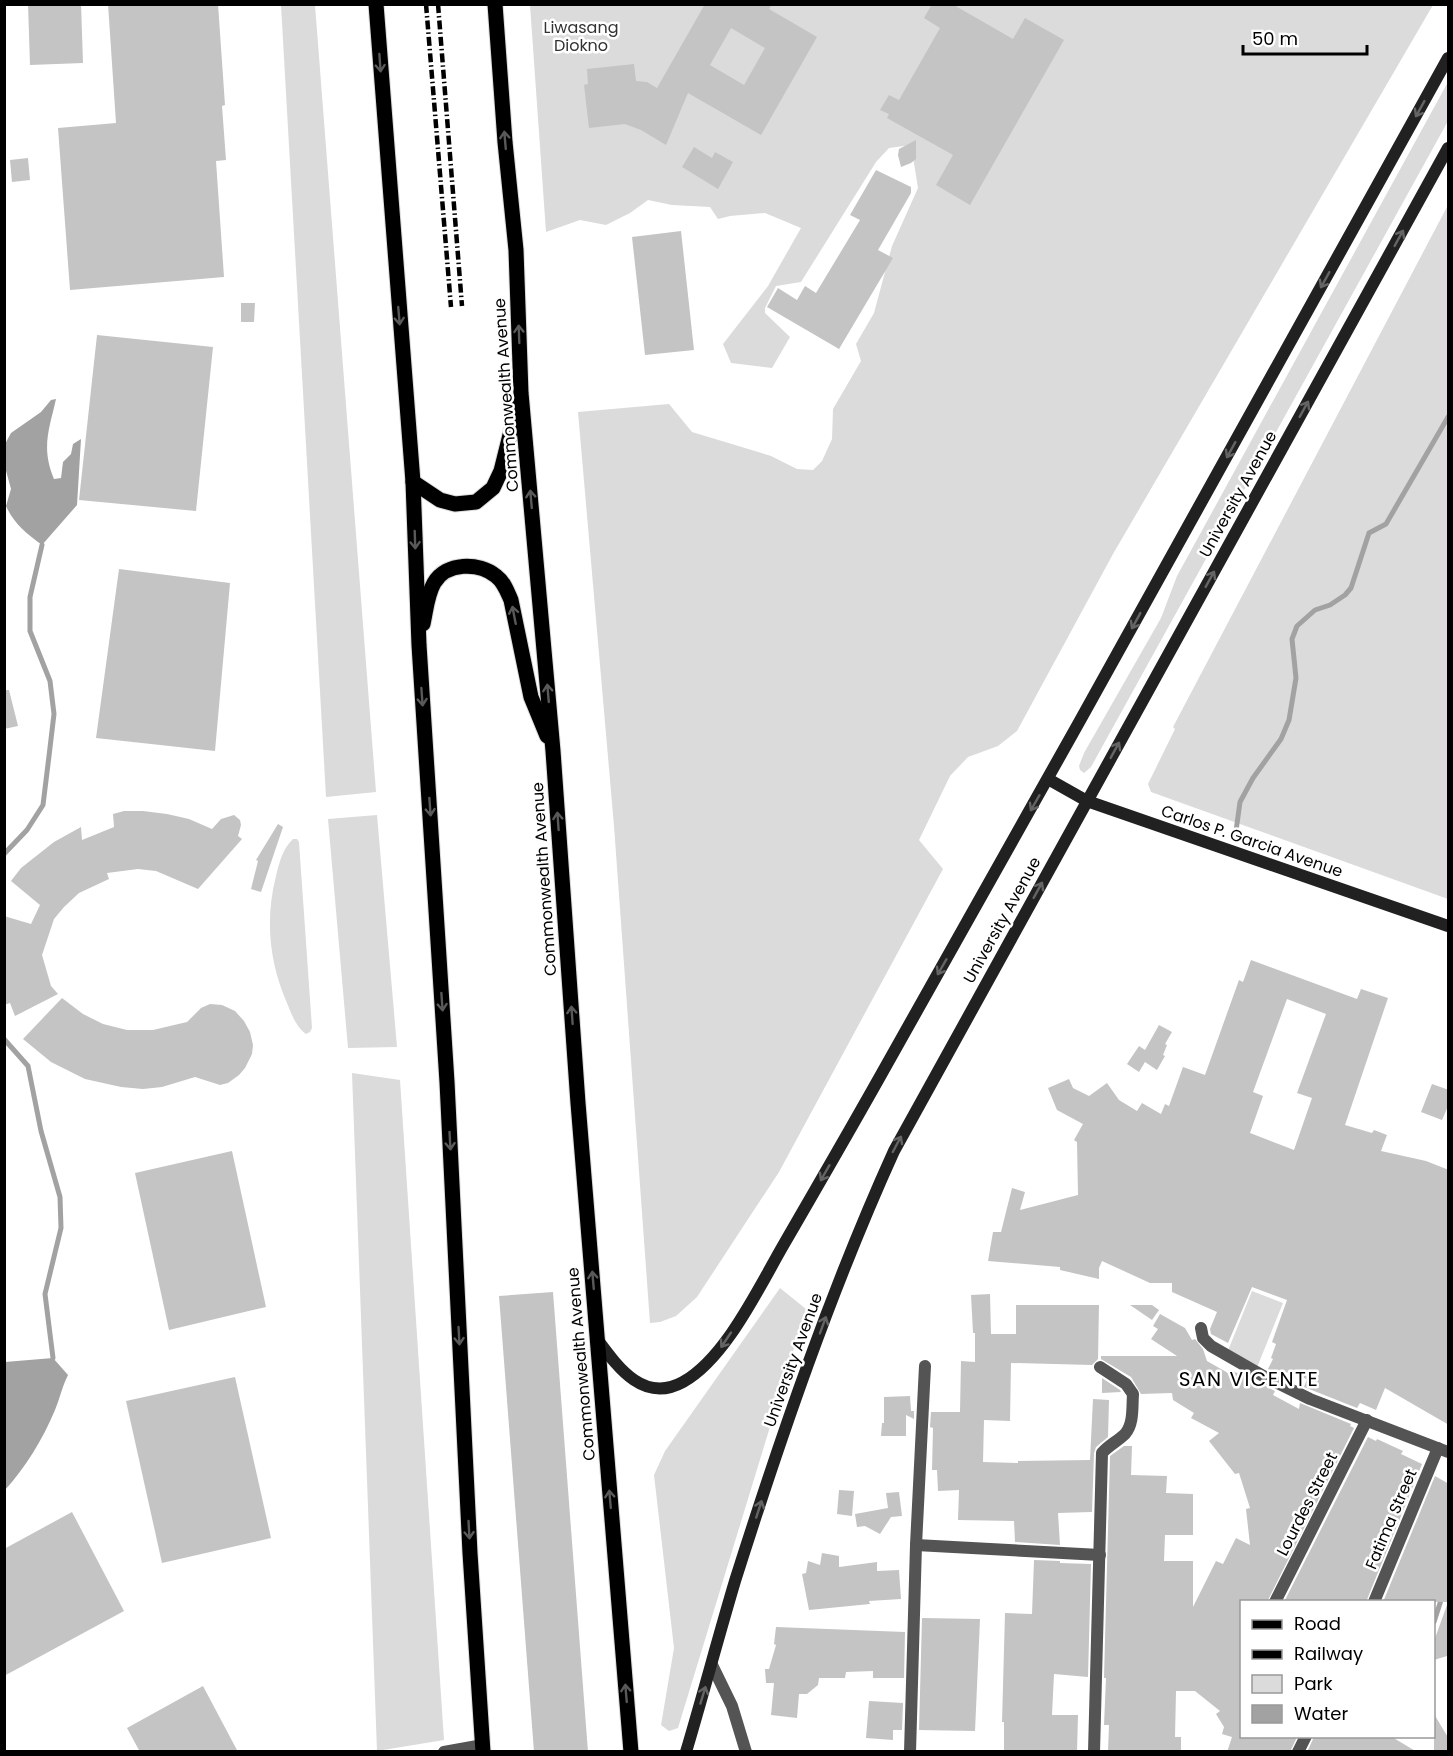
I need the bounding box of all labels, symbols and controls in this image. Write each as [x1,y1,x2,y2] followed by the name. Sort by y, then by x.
[543,16,619,57] park label: Liwasang Diokno
[1243,18,1368,56] scale bar
[1252,26,1298,51] text: 50 m
[375,52,386,72] one-way arrow
[1414,100,1426,117] one-way arrow
[499,130,510,150] one-way arrow
[1393,230,1405,247] one-way arrow
[1319,270,1330,288] one-way arrow
[488,297,524,493] street label: Commonwealth Avenue
[394,306,405,326] one-way arrow
[513,325,525,345] one-way arrow
[1299,400,1310,418] one-way arrow
[1194,427,1282,561] street label: University Avenue
[1224,441,1236,458] one-way arrow
[525,489,536,509] one-way arrow
[409,530,420,550] one-way arrow
[1204,571,1216,588] one-way arrow
[508,606,519,625] one-way arrow
[1130,611,1141,629] one-way arrow
[542,684,553,704] one-way arrow
[417,686,428,706] one-way arrow
[1109,742,1121,759] one-way arrow
[526,781,562,977] street label: Commonwealth Avenue
[1028,794,1040,811] one-way arrow
[424,797,435,817] one-way arrow
[1158,799,1346,883] street label: Carlos P. Garcia Avenue
[552,811,563,831] one-way arrow
[958,853,1046,987] street label: University Avenue
[1032,882,1044,899] one-way arrow
[936,957,947,975] one-way arrow
[437,991,448,1011] one-way arrow
[566,1006,577,1026] one-way arrow
[445,1130,456,1150] one-way arrow
[892,1136,903,1154] one-way arrow
[819,1164,831,1181] one-way arrow
[561,1266,601,1462] street label: Commonwealth Avenue
[587,1271,598,1291] one-way arrow
[758,1290,828,1430] street label: University Avenue
[819,1316,830,1335] one-way arrow
[454,1325,465,1345] one-way arrow
[720,1332,732,1348] one-way arrow
[1179,1365,1319,1393] district label: SAN VICENTE
[1271,1448,1343,1560] street label: Lourdes Street
[1359,1465,1423,1573] street label: Fatima Street
[604,1489,615,1509] one-way arrow
[755,1500,766,1519] one-way arrow
[463,1520,474,1540] one-way arrow
[1240,1600,1435,1738] legend
[1294,1611,1341,1636] text: Road
[1294,1641,1363,1666] text: Railway
[1294,1671,1333,1696] text: Park
[620,1684,631,1704] one-way arrow
[698,1686,709,1705] one-way arrow
[1294,1701,1348,1726] text: Water

